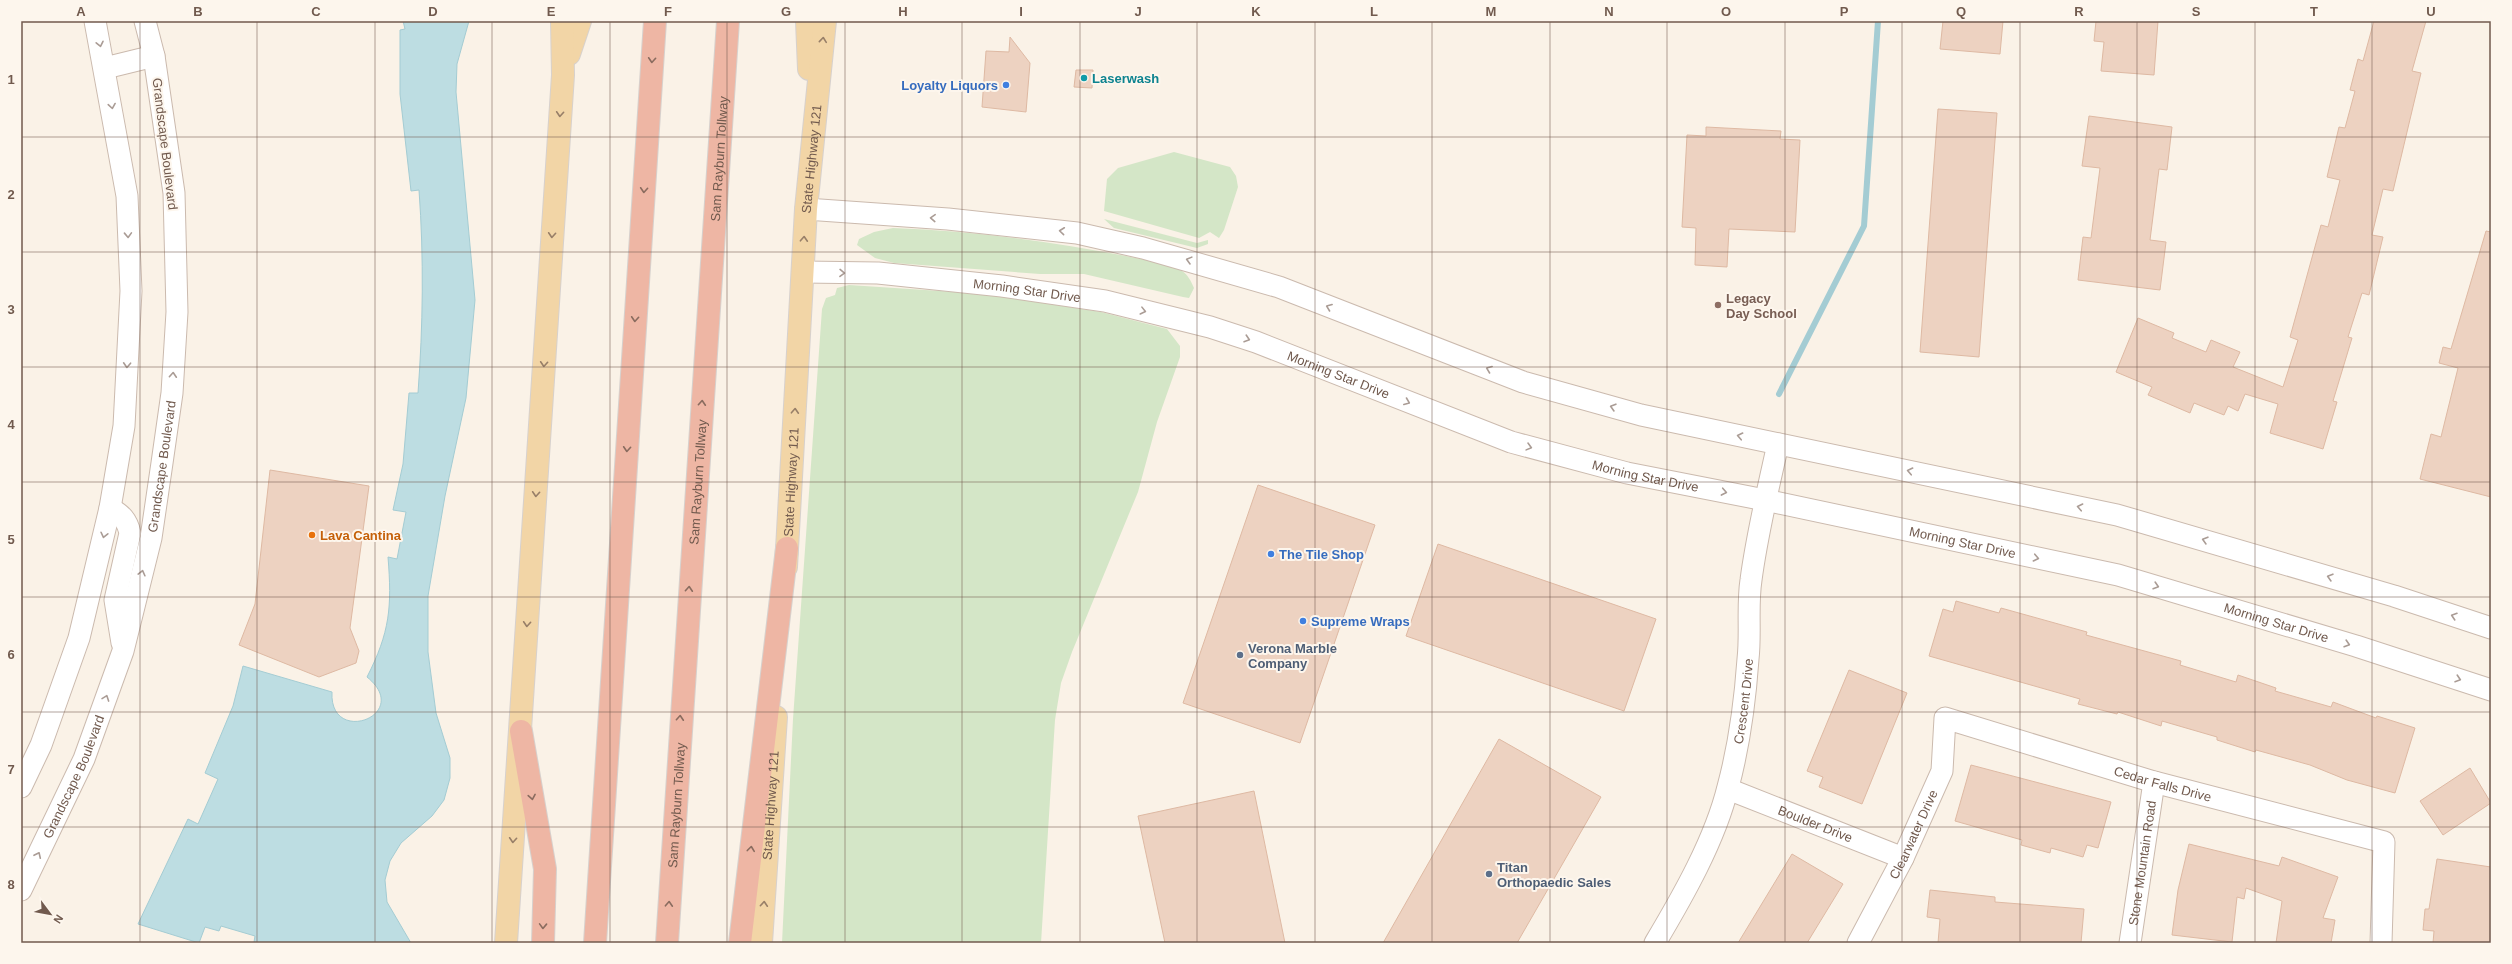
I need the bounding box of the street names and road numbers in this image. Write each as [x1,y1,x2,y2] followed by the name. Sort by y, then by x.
[149,77,181,211] street label: Grandscape Boulevard
[707,95,731,222] street label: Sam Rayburn Tollway
[798,104,824,214] street label: State Highway 121
[972,276,1082,305] street label: Morning Star Drive
[1285,348,1392,401] street label: Morning Star Drive
[144,399,178,533] street label: Grandscape Boulevard
[686,418,709,545] street label: Sam Rayburn Tollway
[780,427,801,537] street label: State Highway 121
[1591,457,1700,494] street label: Morning Star Drive
[1908,523,2017,561] street label: Morning Star Drive
[2222,600,2330,645] street label: Morning Star Drive
[1730,658,1756,745] street label: Crescent Drive
[40,713,107,841] street label: Grandscape Boulevard
[664,742,688,868] street label: Sam Rayburn Tollway
[759,750,781,860] street label: State Highway 121
[2112,763,2213,804] street label: Cedar Falls Drive
[1886,787,1940,882] street label: Clearwater Drive
[2125,800,2159,926] street label: Stone Mountain Road
[1776,802,1855,845] street label: Boulder Drive

